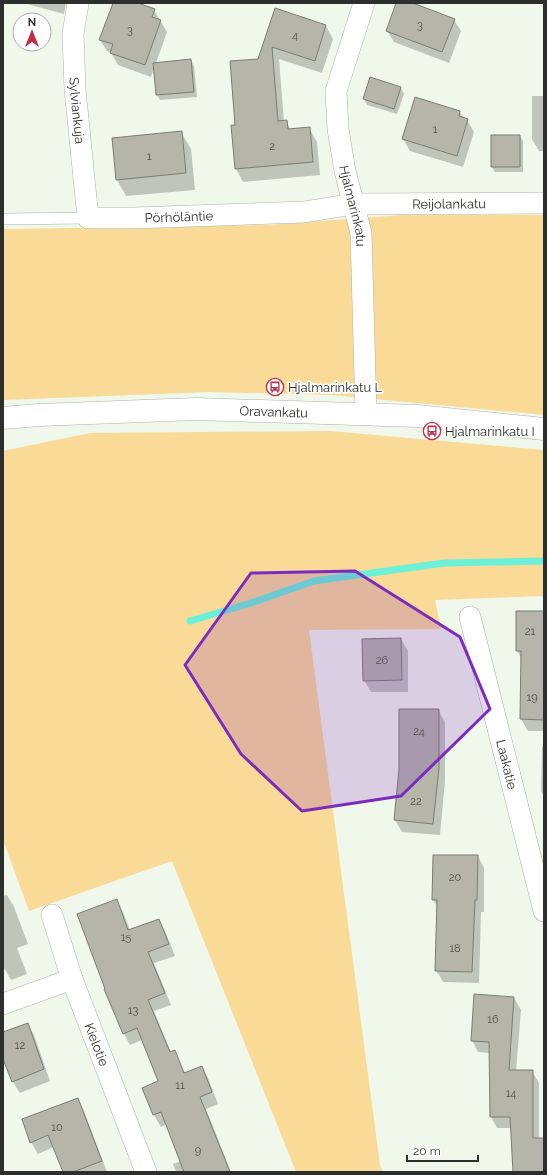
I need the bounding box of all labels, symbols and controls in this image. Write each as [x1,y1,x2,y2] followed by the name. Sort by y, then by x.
[12,12,52,52] north arrow
[28,16,36,29] text: N
[417,19,423,32] house number: 3
[127,24,133,37] house number: 3
[292,29,298,42] house number: 4
[67,77,87,145] street label: Sylviankuja
[433,123,438,136] house number: 1
[269,140,275,153] house number: 2
[147,150,152,163] house number: 1
[336,164,368,247] street label: Hjalmarinkatu
[412,196,486,212] street label: Reijolankatu
[144,208,214,226] street label: Pörhöläntie
[265,377,285,397] bus stop icon: Hjalmarinkatu L
[288,380,382,395] place label: Hjalmarinkatu L
[239,403,308,421] street label: Oravankatu
[422,421,442,441] bus stop icon: Hjalmarinkatu I
[445,424,535,439] place label: Hjalmarinkatu I
[525,625,536,638] house number: 21
[376,654,389,667] house number: 26
[526,691,538,704] house number: 19
[413,725,425,738] house number: 24
[493,738,520,791] street label: Laakatie
[410,795,422,808] house number: 22
[449,871,461,884] house number: 20
[121,931,131,944] house number: 15
[449,942,461,955] house number: 18
[128,1004,138,1017] house number: 13
[487,1013,499,1026] house number: 16
[82,1021,112,1068] street label: Kielotie
[15,1039,25,1052] house number: 12
[175,1079,185,1092] house number: 11
[506,1087,516,1100] house number: 14
[51,1121,63,1134] house number: 10
[407,1137,478,1163] scale bar
[195,1144,201,1157] house number: 9
[413,1144,441,1158] text: 20 m

